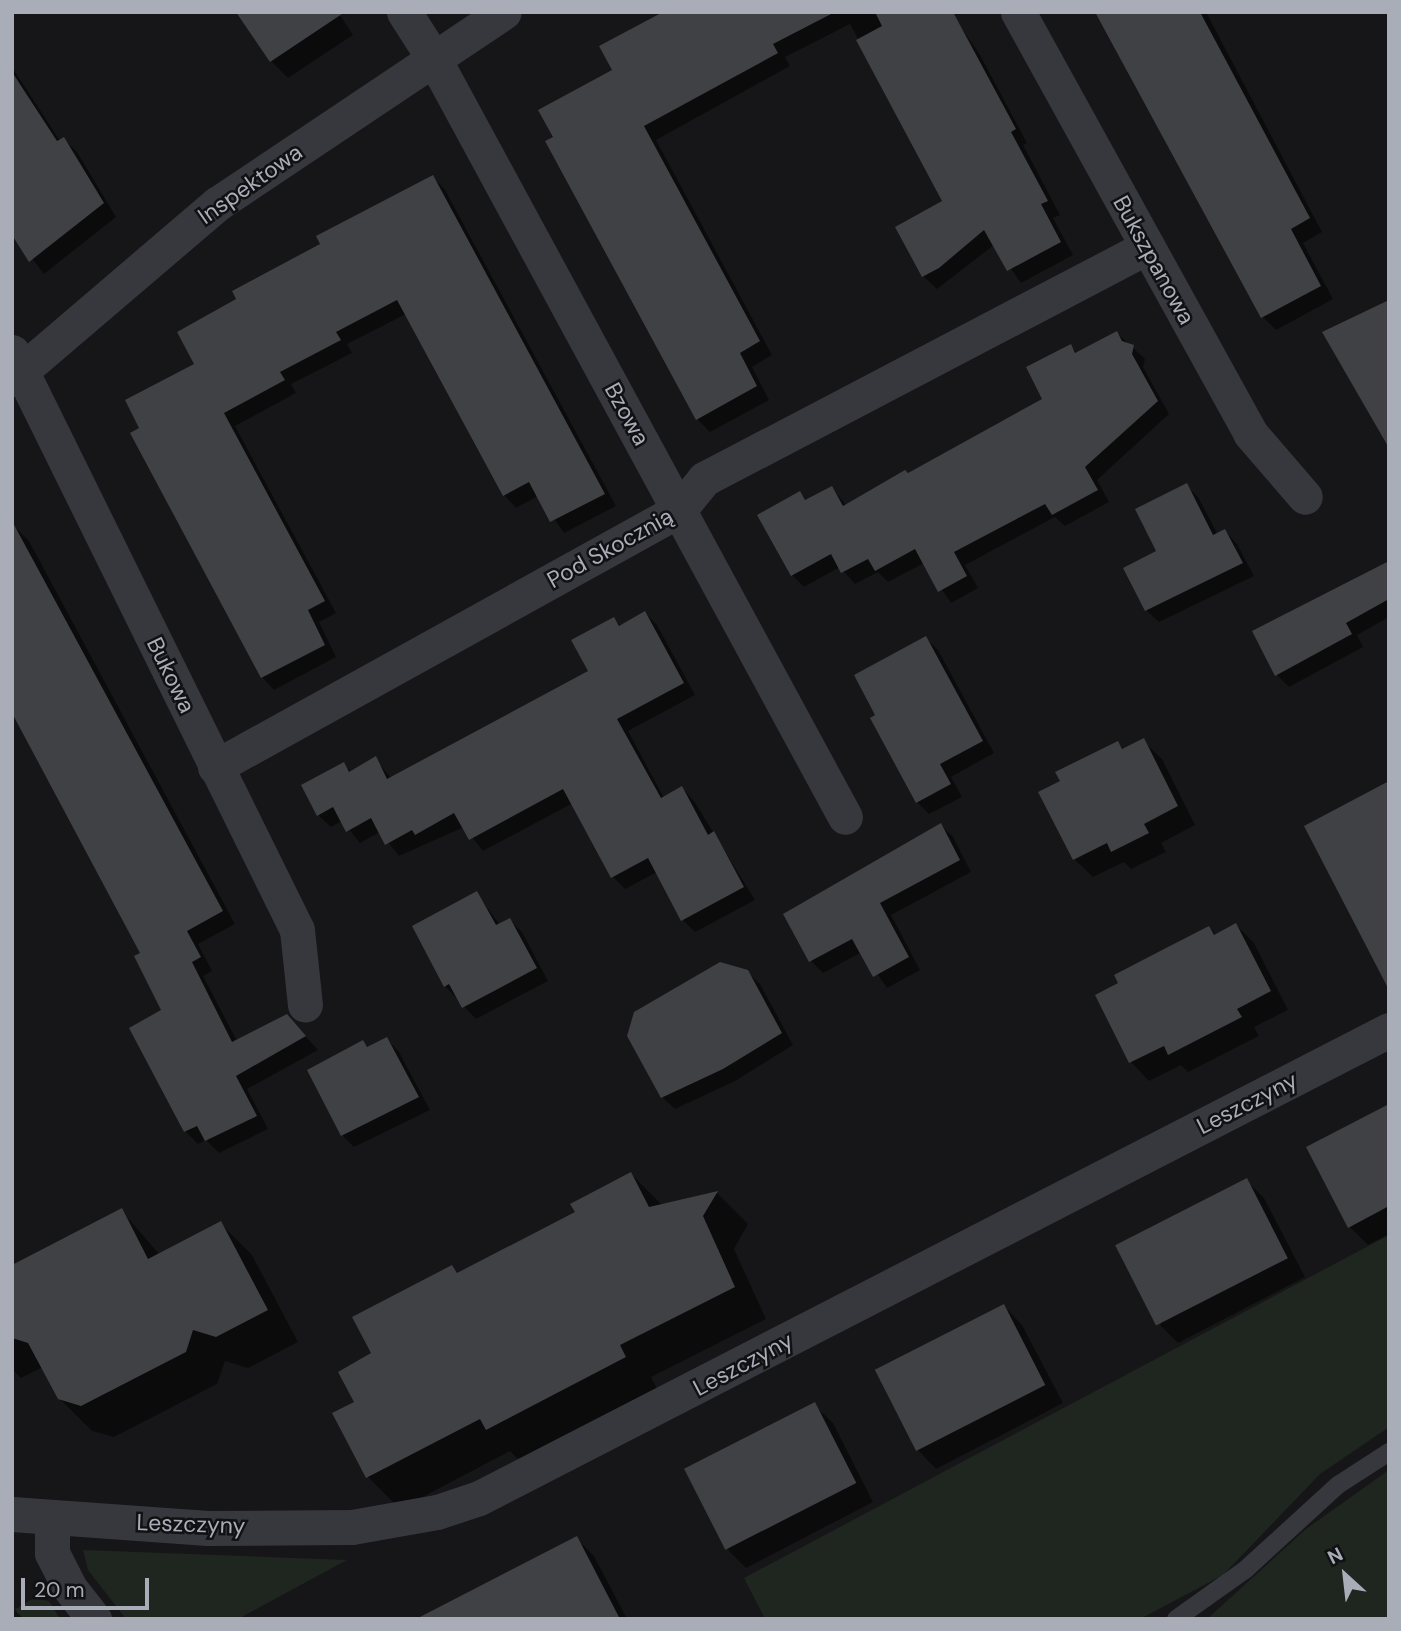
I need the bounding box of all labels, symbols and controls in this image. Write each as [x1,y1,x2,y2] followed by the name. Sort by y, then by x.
[193,138,307,230] street label: Inspektowa
[1107,191,1201,329] street label: Bukszpanowa
[599,378,655,450] street label: Bzowa
[542,502,678,594] street label: Pod Skocznią
[141,633,201,717] street label: Bukowa
[1192,1066,1302,1140] street label: Leszczyny
[688,1326,798,1402] street label: Leszczyny
[136,1508,246,1540] street label: Leszczyny
[1310,1540,1380,1610] north arrow
[1323,1542,1347,1570] text: N
[24,1564,152,1608] scale bar
[34,1576,85,1604] text: 20 m

